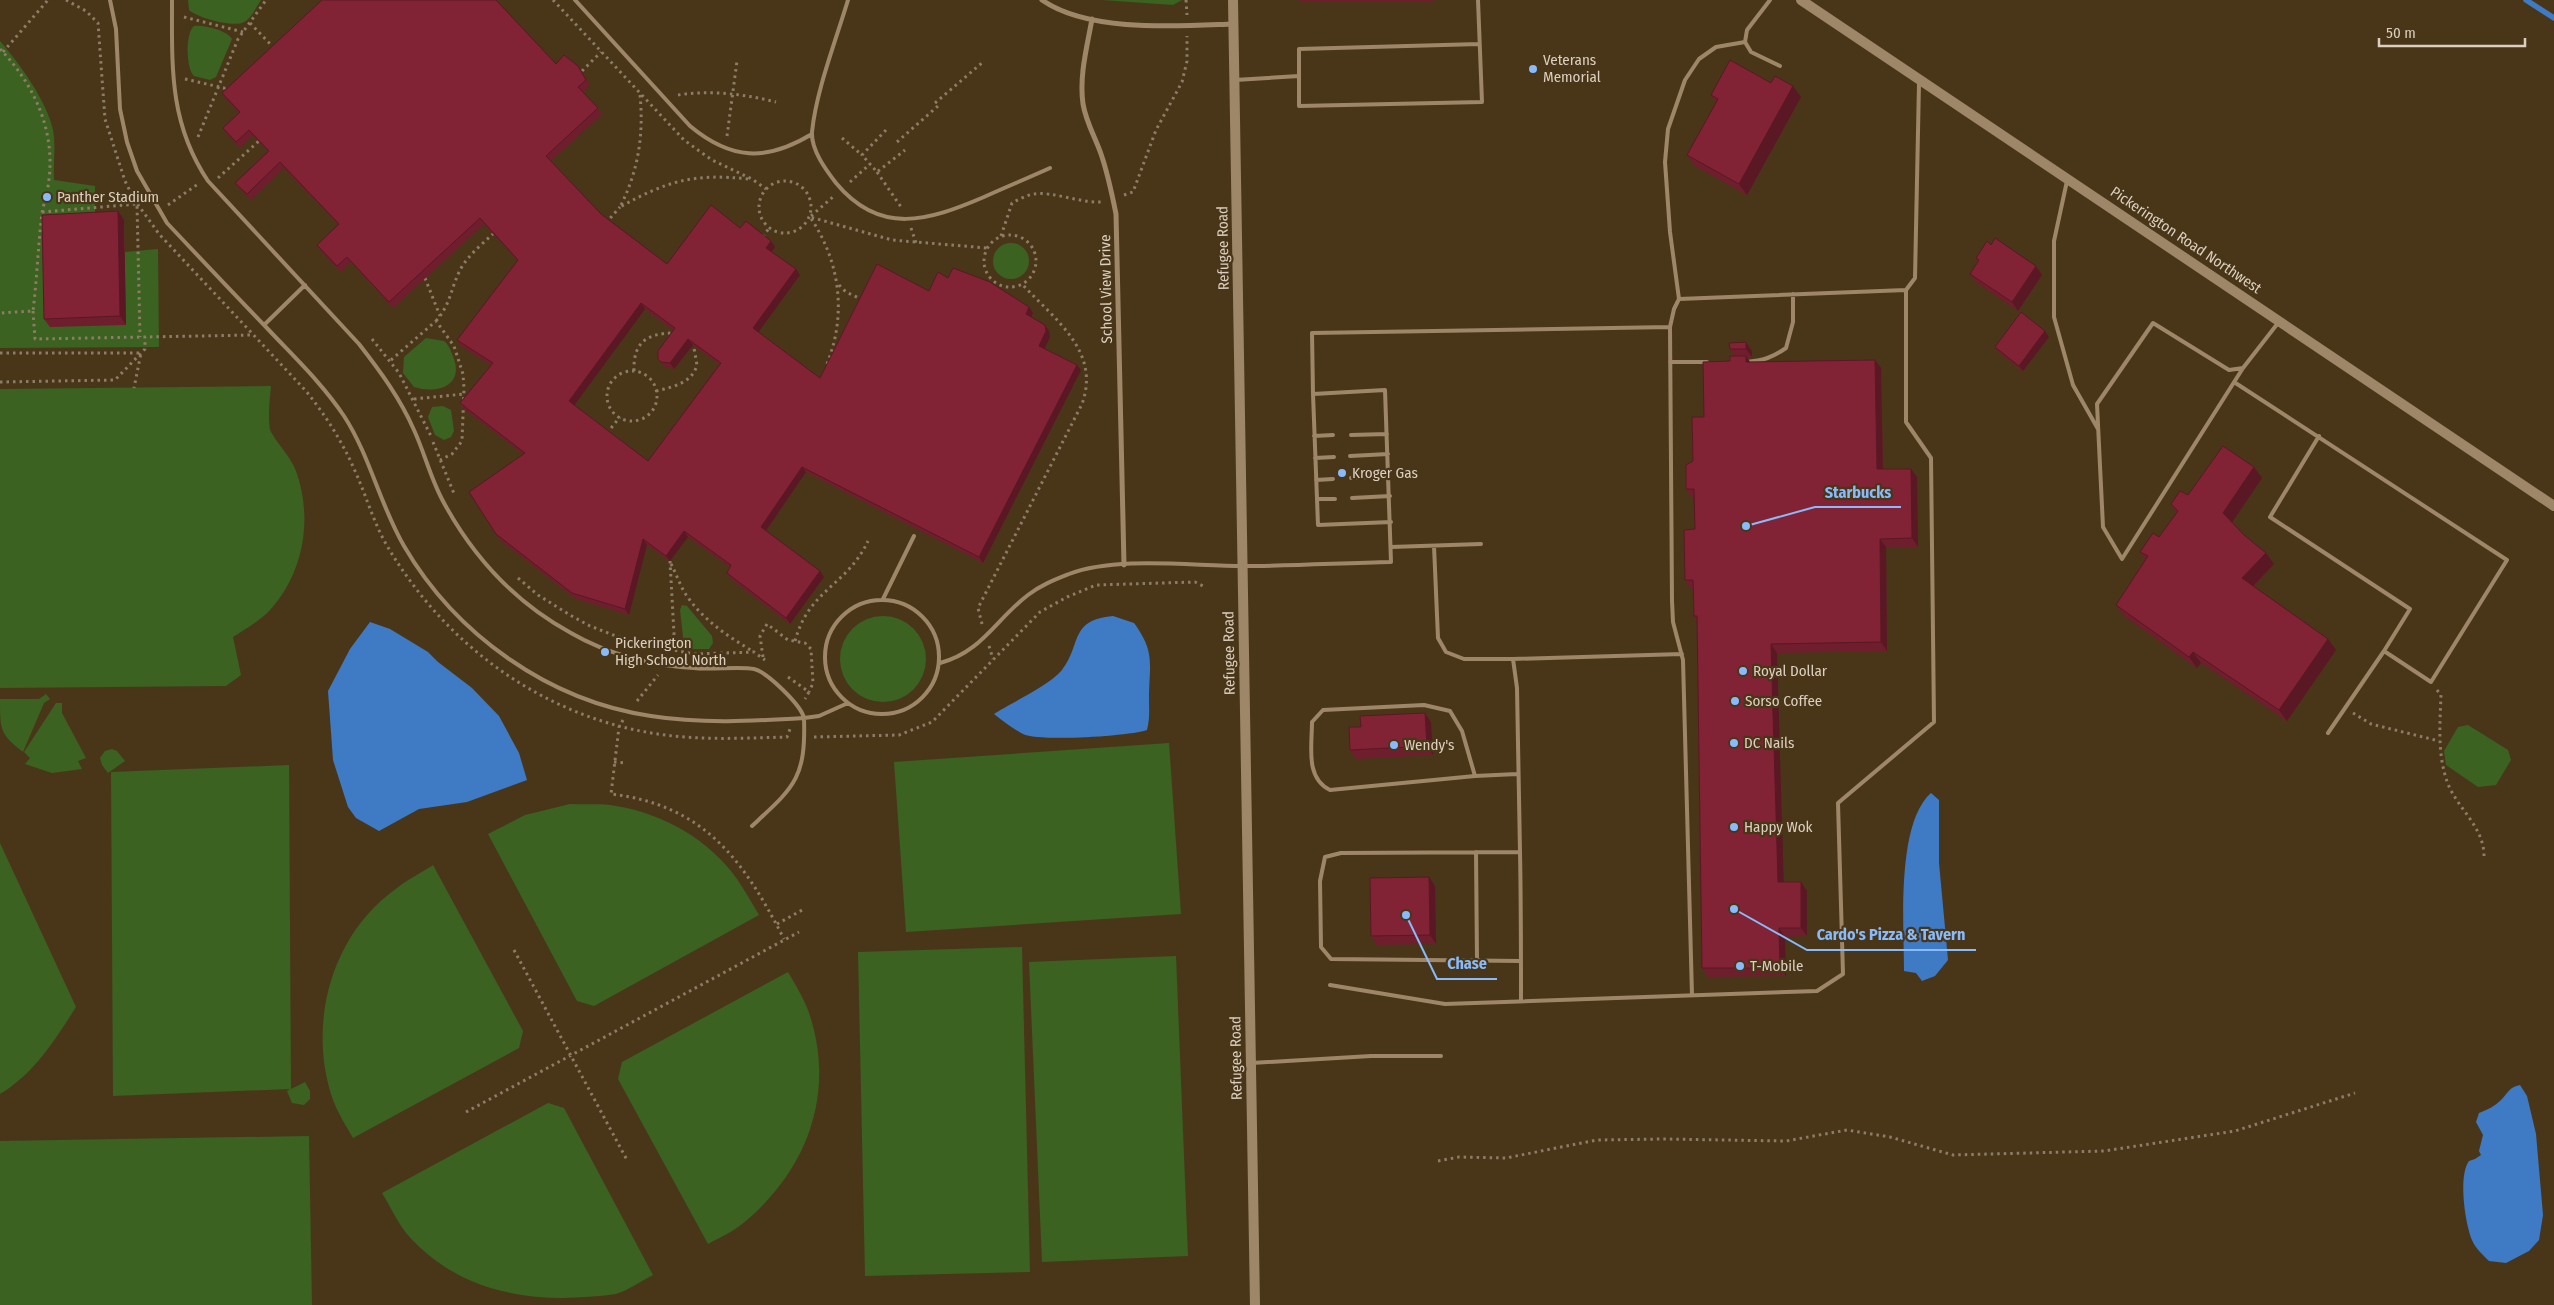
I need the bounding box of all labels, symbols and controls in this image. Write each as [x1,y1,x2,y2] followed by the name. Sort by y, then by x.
[2379,15,2525,47] scale bar
[2386,24,2416,42] text: 50 m
[1543,51,1601,86] place label: Veterans Memorial
[1527,63,1539,75] marker: Veterans Memorial
[2107,183,2265,297] street label: Pickerington Road Northwest
[57,188,159,206] place label: Panther Stadium
[41,191,53,203] marker: Panther Stadium
[1213,206,1233,290] street label: Refugee Road
[1096,234,1116,344] street label: School View Drive
[1352,464,1418,482] place label: Kroger Gas
[1336,467,1348,479] marker: Kroger Gas
[1815,476,1901,507] callout: Starbucks
[1825,483,1891,502] text: Starbucks
[1219,611,1239,695] street label: Refugee Road
[615,634,726,669] place label: Pickerington High School North
[599,646,611,658] marker: Pickerington High School North
[1753,662,1828,680] place label: Royal Dollar
[1737,665,1749,677] marker: Royal Dollar
[1745,692,1822,710] place label: Sorso Coffee
[1729,695,1741,707] marker: Sorso Coffee
[1744,734,1794,752] place label: DC Nails
[1404,736,1454,754] place label: Wendy's
[1728,737,1740,749] marker: DC Nails
[1388,739,1400,751] marker: Wendy's
[1744,818,1813,836] place label: Happy Wok
[1728,821,1740,833] marker: Happy Wok
[1807,919,1976,950] callout: Cardo's Pizza & Tavern
[1817,925,1965,944] text: Cardo's Pizza & Tavern
[1437,948,1497,979] callout: Chase
[1447,954,1487,973] text: Chase
[1750,957,1803,975] place label: T-Mobile
[1734,960,1746,972] marker: T-Mobile
[1226,1016,1246,1100] street label: Refugee Road

